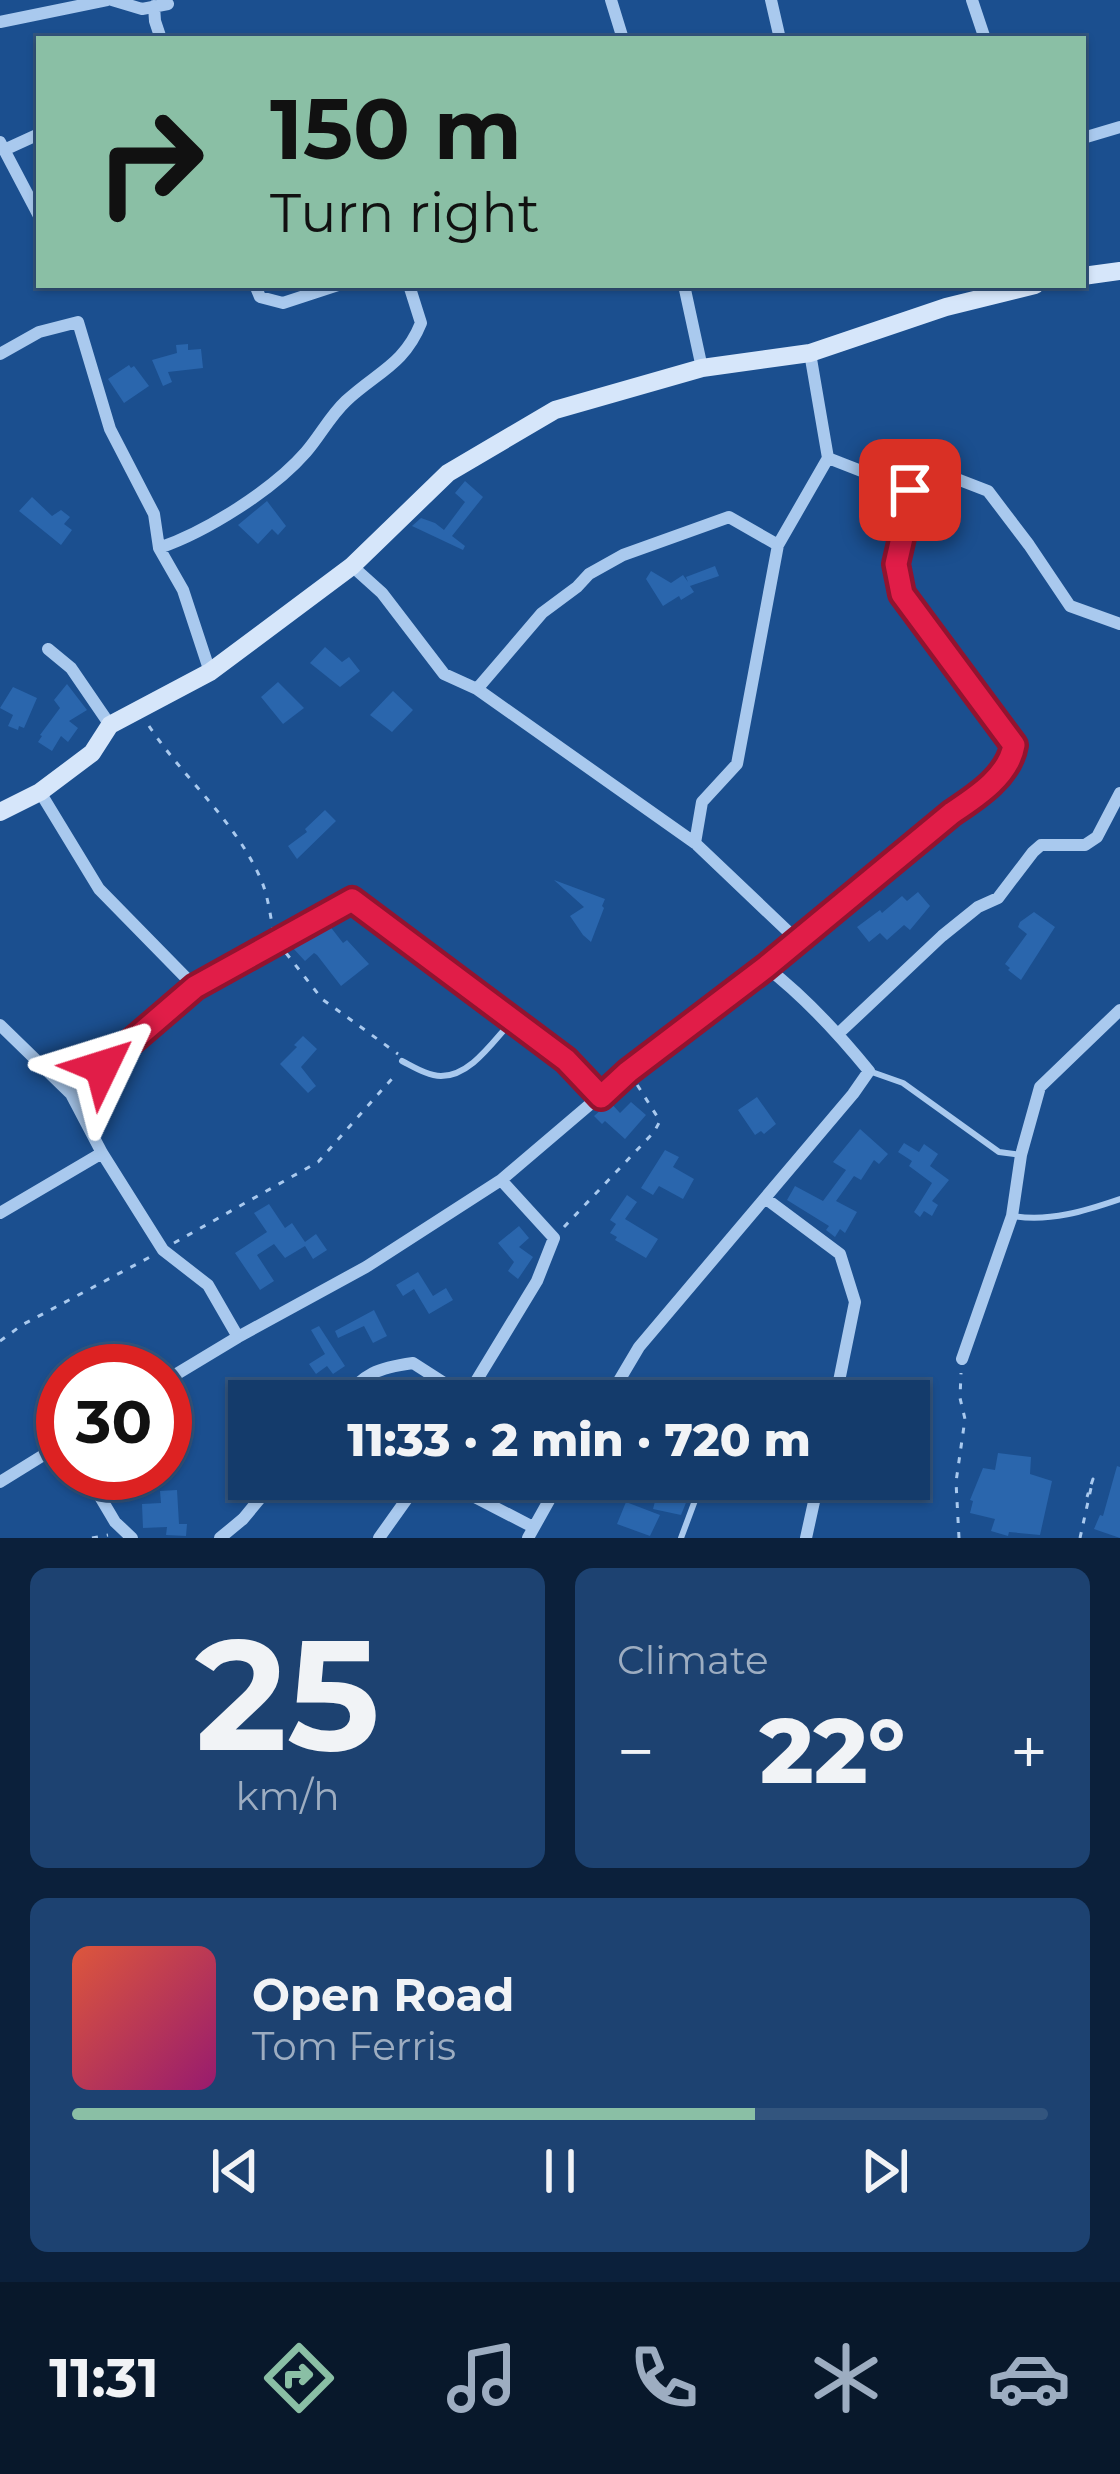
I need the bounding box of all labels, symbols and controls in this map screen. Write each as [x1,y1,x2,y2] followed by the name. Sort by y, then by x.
[270,78,522,180] text: 150 m
[72,84,228,240] icon: right
[270,180,540,246] text: Turn right
[859,439,961,541] pin
[877,457,943,523] icon: arrive
[39,1004,165,1130] position arrow
[36,1344,192,1500] speed limit sign: 30
[347,1412,811,1467] text: 11:33 · 2 min · 720 m
[195,1599,380,1789] text: 25
[617,1636,769,1684] text: Climate
[760,1696,905,1806] text: 22°
[617,1711,655,1792] text: −
[1010,1711,1048,1792] text: +
[235,1772,340,1820] text: km/h
[252,1967,514,2022] text: Open Road
[252,2022,456,2070] text: Tom Ferris
[202,2138,268,2204] icon: previous
[527,2138,593,2204] icon: pause
[852,2138,918,2204] icon: next
[257,2336,341,2420] icon: directions
[440,2336,524,2420] icon: music
[622,2336,706,2420] icon: phone
[804,2336,888,2420] icon: climate
[987,2336,1071,2420] icon: car
[49,2345,159,2411] text: 11:31

